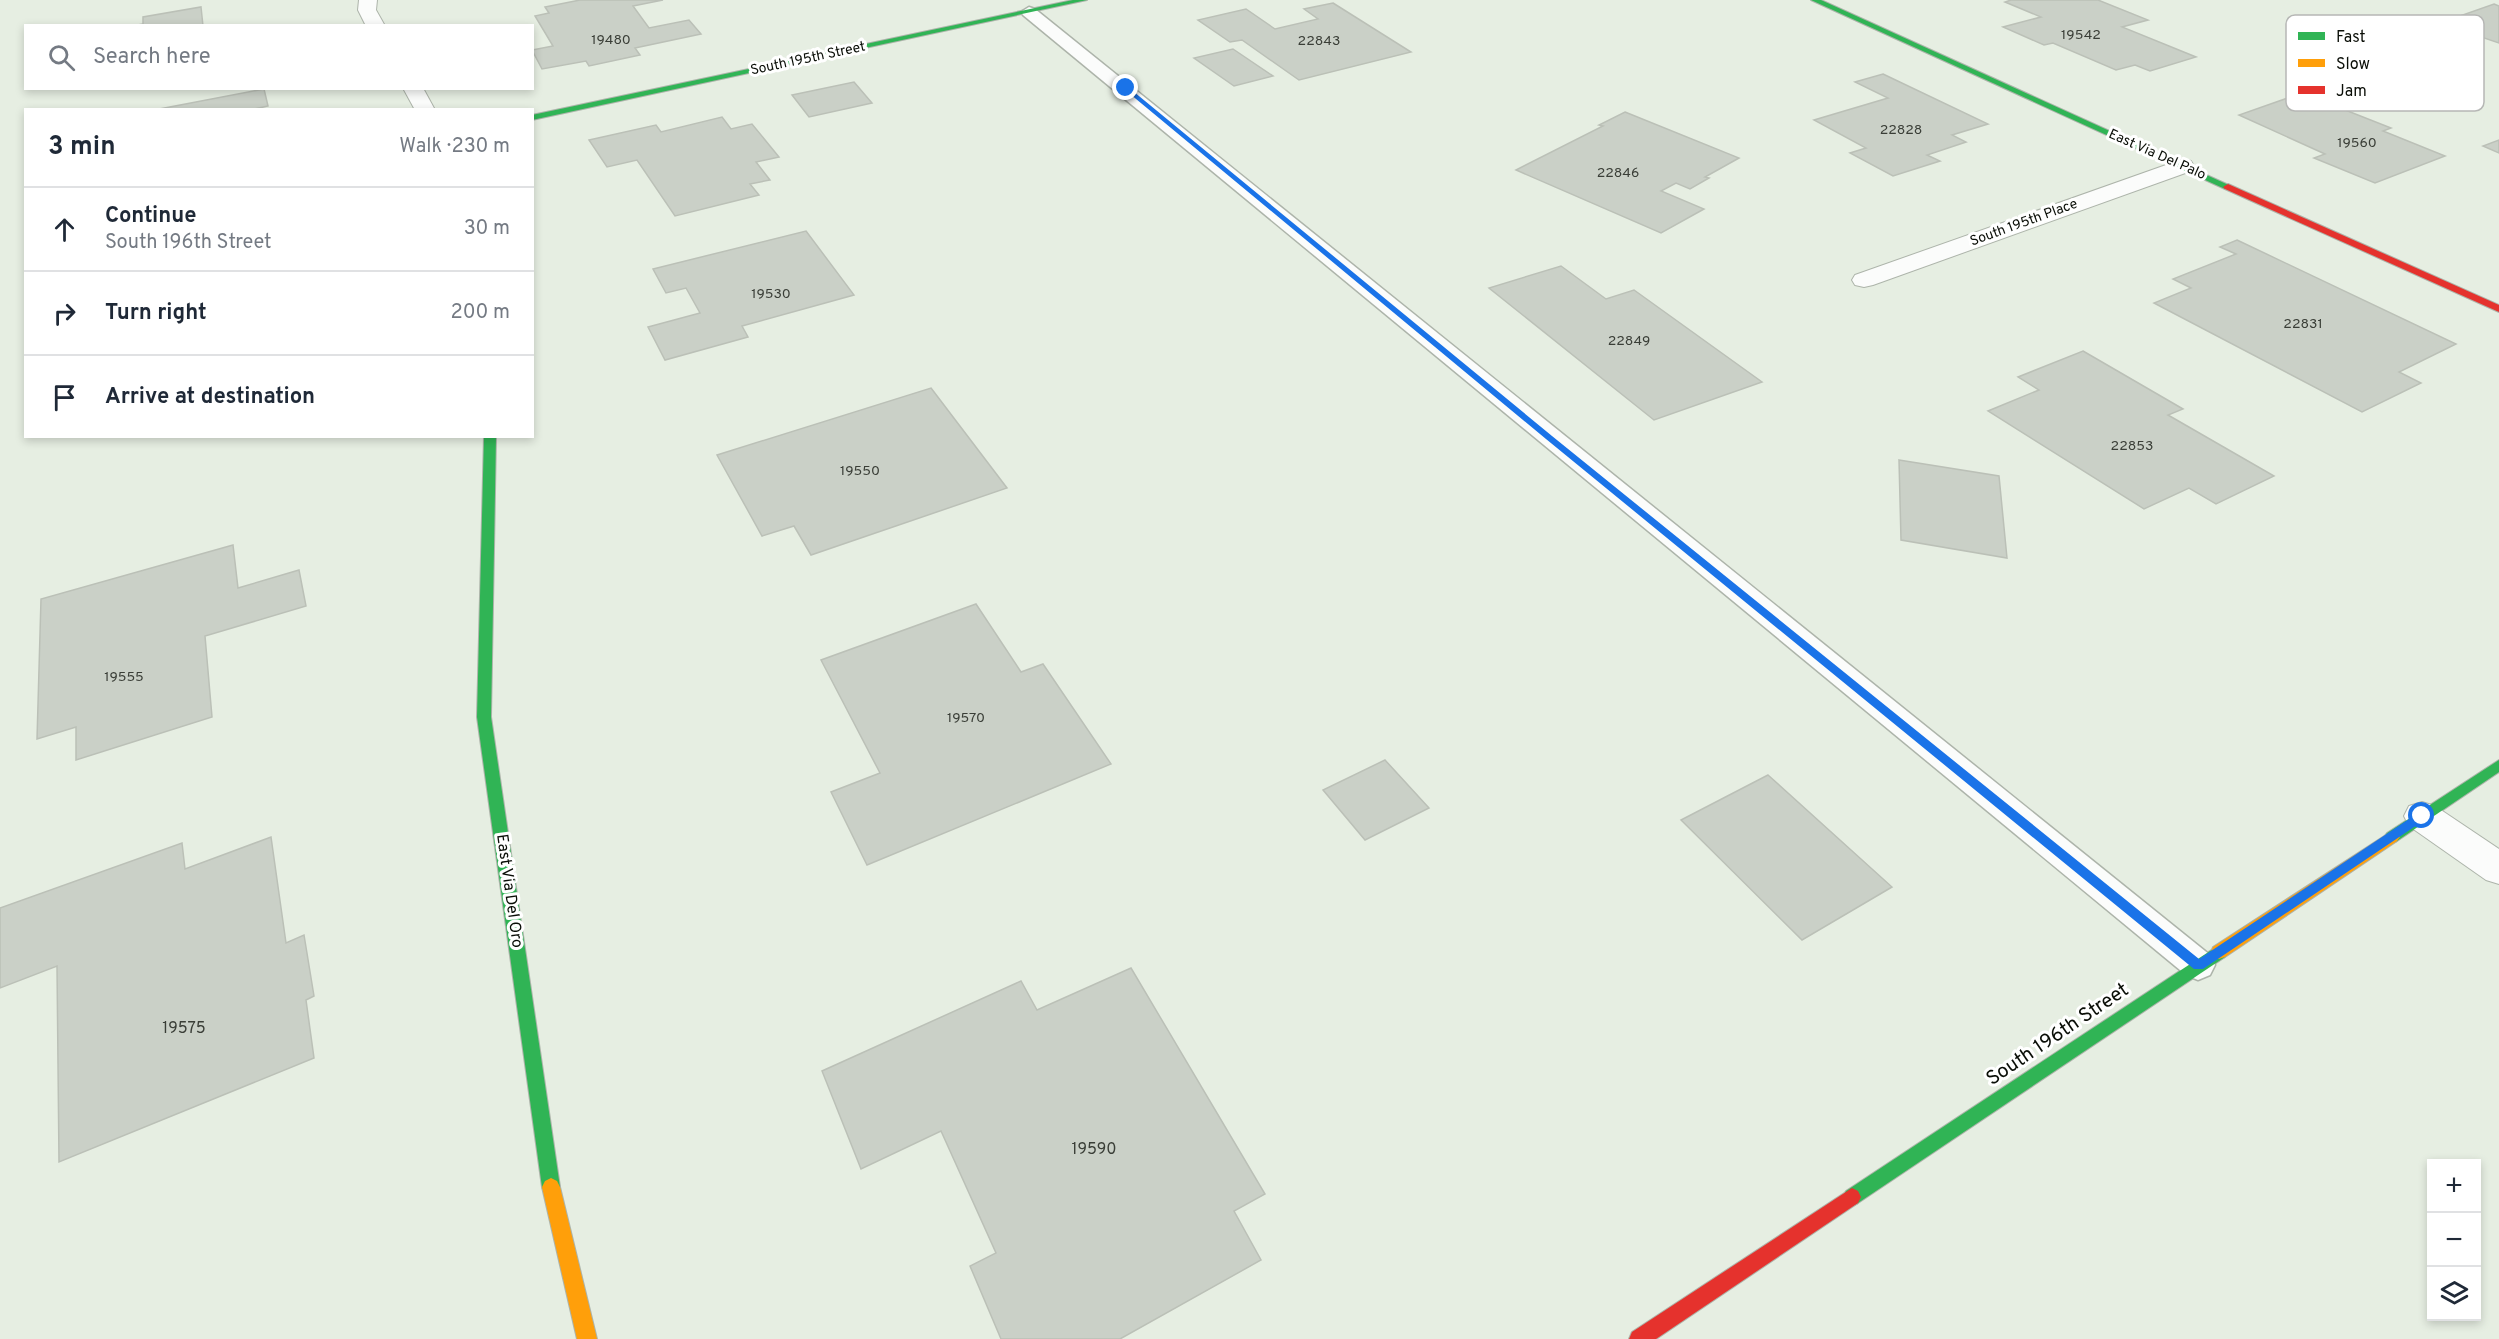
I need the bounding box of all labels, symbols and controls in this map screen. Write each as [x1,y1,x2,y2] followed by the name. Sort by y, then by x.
[2286,15,2484,111] legend
[24,24,534,90] search box
[2061,27,2101,44] house number: 19542
[2336,28,2366,48] text: Fast
[591,32,631,49] house number: 19480
[1298,33,1340,50] house number: 22843
[749,39,867,79] street label: South 195th Street
[45,41,78,74] icon: search
[93,44,211,71] text: Search here
[2336,55,2370,75] text: Slow
[1112,74,1138,100] route end
[2336,82,2367,102] text: Jam
[1880,122,1922,139] house number: 22828
[2106,126,2208,184] street label: East Via Del Palo
[48,131,116,164] text: 3 min
[399,134,510,160] text: Walk · 230 m
[2337,135,2377,152] house number: 19560
[1597,165,1639,182] house number: 22846
[1968,196,2080,250] street label: South 195th Place
[105,203,196,230] text: Continue
[48,213,81,246] icon: ahead
[464,216,510,242] text: 30 m
[105,230,272,256] text: South 196th Street
[751,286,791,303] house number: 19530
[48,297,81,330] icon: right
[105,300,207,327] text: Turn right
[451,300,510,326] text: 200 m
[2283,316,2323,333] house number: 22831
[1608,333,1650,350] house number: 22849
[48,381,81,414] icon: arrive
[105,384,315,411] text: Arrive at destination
[2111,438,2153,455] house number: 22853
[840,463,880,480] house number: 19550
[104,669,144,686] house number: 19555
[947,710,985,727] house number: 19570
[2408,802,2434,828] route start
[491,833,527,949] street label: East Via Del Oro
[1982,978,2134,1092] street label: South 196th Street
[162,1019,206,1039] house number: 19575
[1072,1140,1117,1160] house number: 19590
[2427,1159,2481,1321] map controls
[2427,1159,2481,1213] button: +
[2427,1213,2481,1267] button: −
[2427,1267,2481,1321] button: layers

